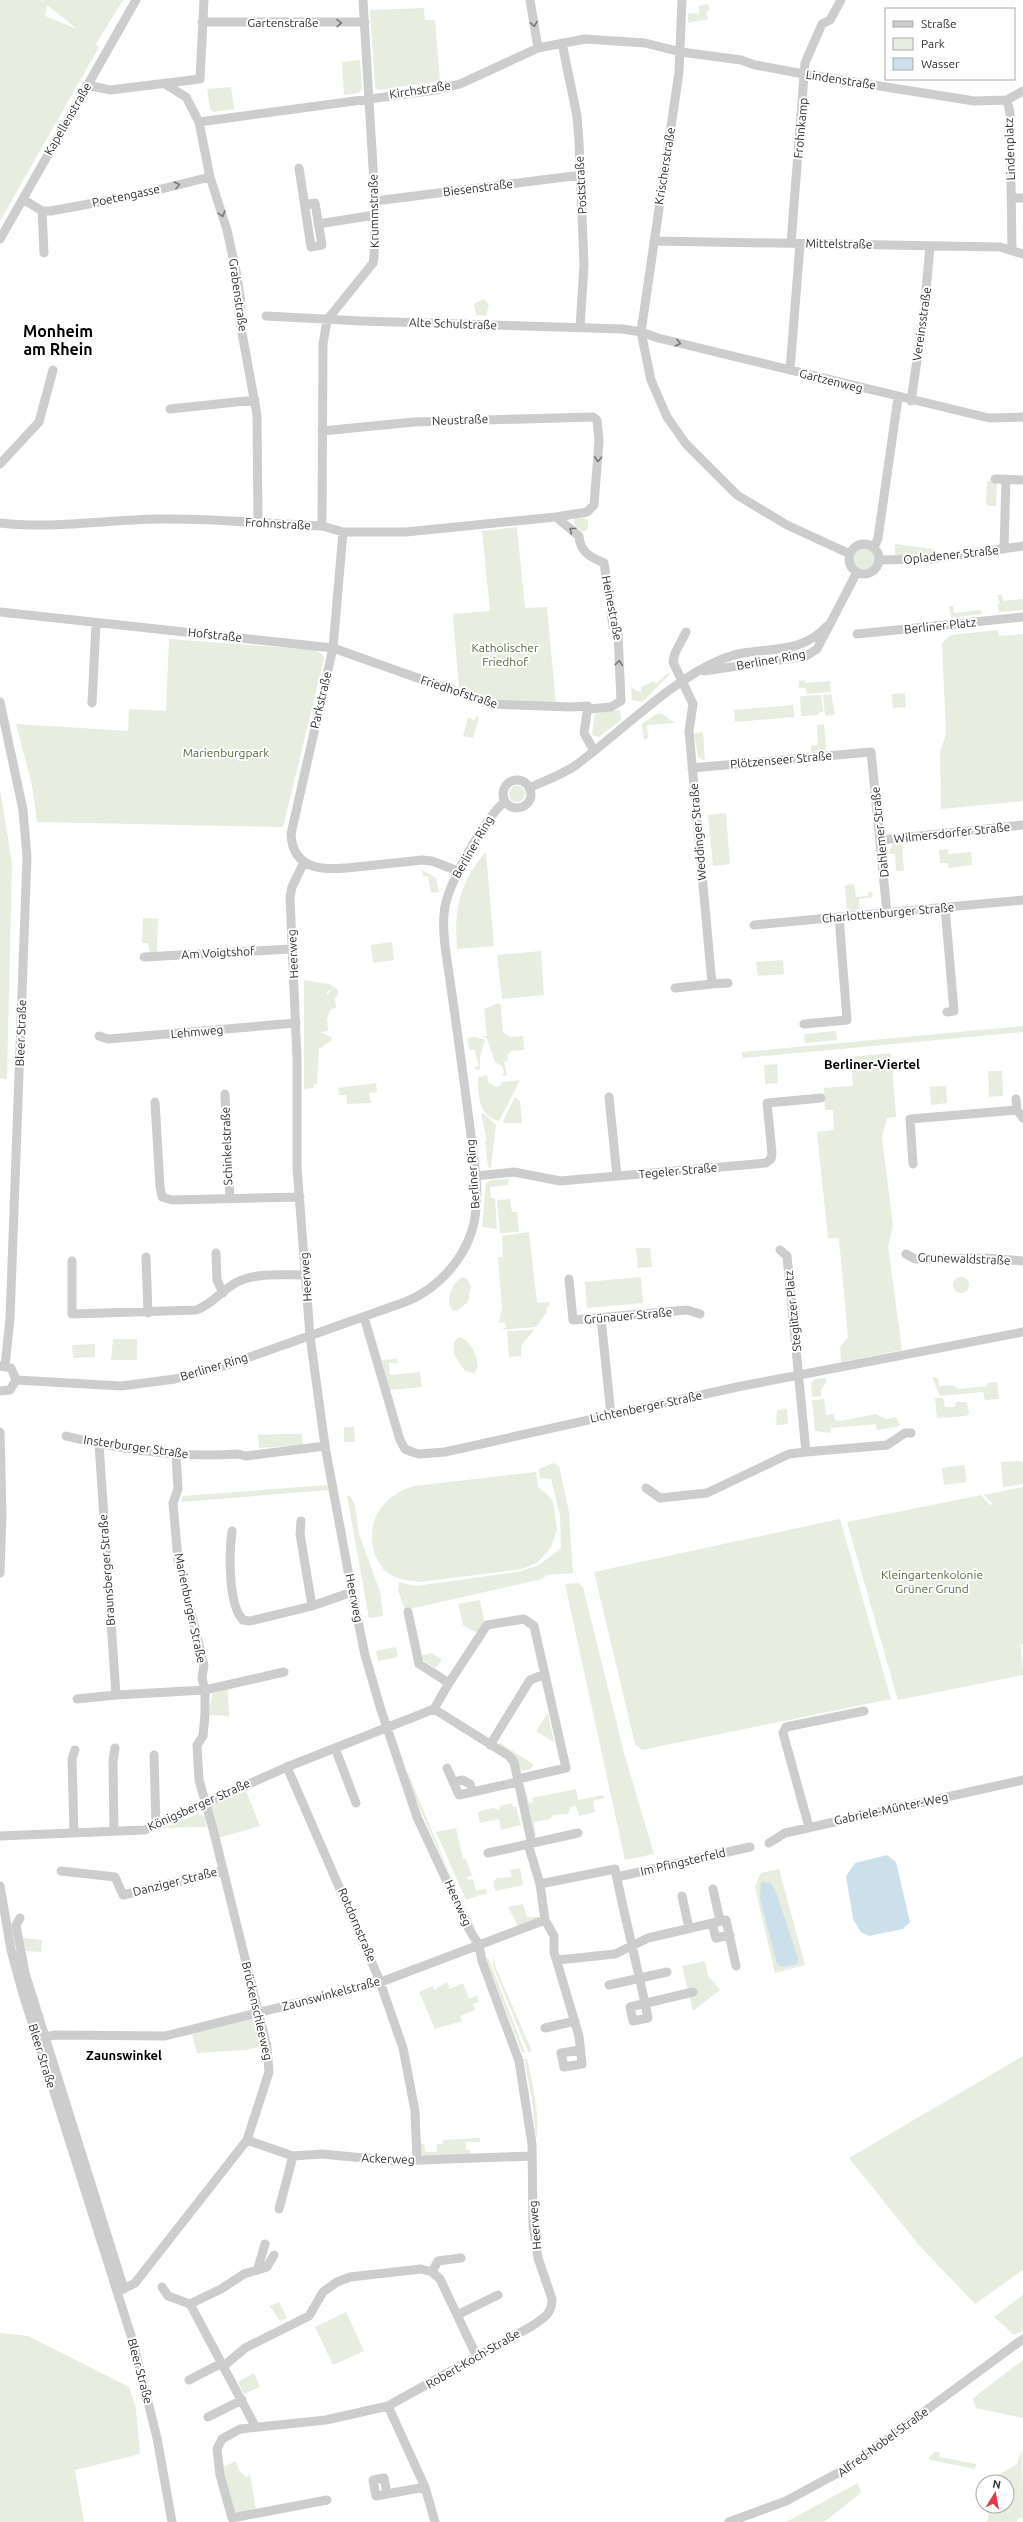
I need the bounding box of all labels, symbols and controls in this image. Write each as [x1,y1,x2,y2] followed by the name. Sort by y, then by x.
[885,8,1015,80] legend
[247,16,319,29] street label: Gartenstraße
[921,17,957,30] text: Straße
[336,19,342,27] one-way arrow
[529,21,538,27] one-way arrow
[921,37,945,50] text: Park
[921,57,960,70] text: Wasser
[805,68,877,91] street label: Lindenstraße
[388,78,452,101] street label: Kirchstraße
[42,80,94,157] street label: Kapellenstraße
[791,97,810,159] street label: Frohnkamp
[1002,117,1017,181] street label: Lindenplatz
[652,126,677,205] street label: Krischerstraße
[572,155,589,215] street label: Poststraße
[366,174,381,248] street label: Krummstraße
[442,177,514,198] street label: Biesenstraße
[173,181,180,190] one-way arrow
[91,182,161,209] street label: Poetengasse
[217,210,226,217] one-way arrow
[805,236,873,251] street label: Mittelstraße
[227,258,250,332] street label: Grabenstraße
[910,286,933,362] street label: Vereinsstraße
[409,315,497,332] street label: Alte Schulstraße
[23,322,93,358] district label: Monheim am Rhein
[674,338,681,347] one-way arrow
[798,366,864,395] street label: Gartzenweg
[431,412,488,427] street label: Neustraße
[594,456,602,462] one-way arrow
[245,515,311,532] street label: Frohnstraße
[570,528,577,535] one-way arrow
[903,543,999,566] street label: Opladener Straße
[600,574,625,641] street label: Heinestraße
[903,615,977,636] street label: Berliner Platz
[187,625,243,644] street label: Hofstraße
[472,641,539,668] park label: Katholischer Friedhof
[735,647,806,672] street label: Berliner Ring
[614,659,623,666] one-way arrow
[308,670,333,730] street label: Parkstraße
[419,673,499,710] street label: Friedhofstraße
[183,746,269,759] park label: Marienburgpark
[729,749,832,770] street label: Plötzenseer Straße
[687,783,708,881] street label: Weddinger Straße
[868,786,891,878] street label: Dahlemer Straße
[449,813,496,880] street label: Berliner Ring
[893,820,1011,845] street label: Wilmersdorfer Straße
[821,900,955,925] street label: Charlottenburger Straße
[285,929,300,979] street label: Heerweg
[181,944,255,961] street label: Am Voigtshof
[13,999,28,1067] street label: Bleer Straße
[170,1023,224,1040] street label: Lehmweg
[824,1057,920,1071] district label: Berliner-Viertel
[219,1107,234,1186] street label: Schinkelstraße
[464,1139,481,1209] street label: Berliner Ring
[638,1161,718,1180] street label: Tegeler Straße
[917,1250,1011,1267] street label: Grunewaldstraße
[297,1252,314,1302] street label: Heerweg
[782,1269,803,1352] street label: Steglitzer Platz
[583,1305,673,1326] street label: Grünauer Straße
[179,1350,249,1383] street label: Berliner Ring
[589,1388,703,1425] street label: Lichtenberger Straße
[83,1433,189,1460] street label: Insterburger Straße
[96,1514,117,1626] street label: Braunsberger Straße
[172,1552,209,1664] street label: Marienburger Straße
[881,1568,983,1595] park label: Kleingartenkolonie Grüner Grund
[343,1572,366,1623] street label: Heerweg
[146,1776,252,1833] street label: Königsberger Straße
[833,1790,949,1827] street label: Gabriele-Münter-Weg
[639,1845,727,1878] street label: Im Pfingsterfeld
[131,1865,218,1898] street label: Danziger Straße
[443,1878,474,1928] street label: Heerweg
[336,1886,379,1964] street label: Rotdornstraße
[240,1960,275,2061] street label: Brückenschleeweg
[280,1974,381,2013] street label: Zaunswinkelstraße
[26,2022,58,2090] street label: Bleer Straße
[86,2048,162,2062] district label: Zaunswinkel
[361,2151,415,2166] street label: Ackerweg
[526,2200,543,2250] street label: Heerweg
[424,2326,522,2391] street label: Robert-Koch-Straße
[126,2337,155,2405] street label: Bleer Straße
[835,2404,930,2479] street label: Alfred-Nobel-Straße
[975,2474,1015,2514] north arrow
[992,2478,1002,2491] text: N

